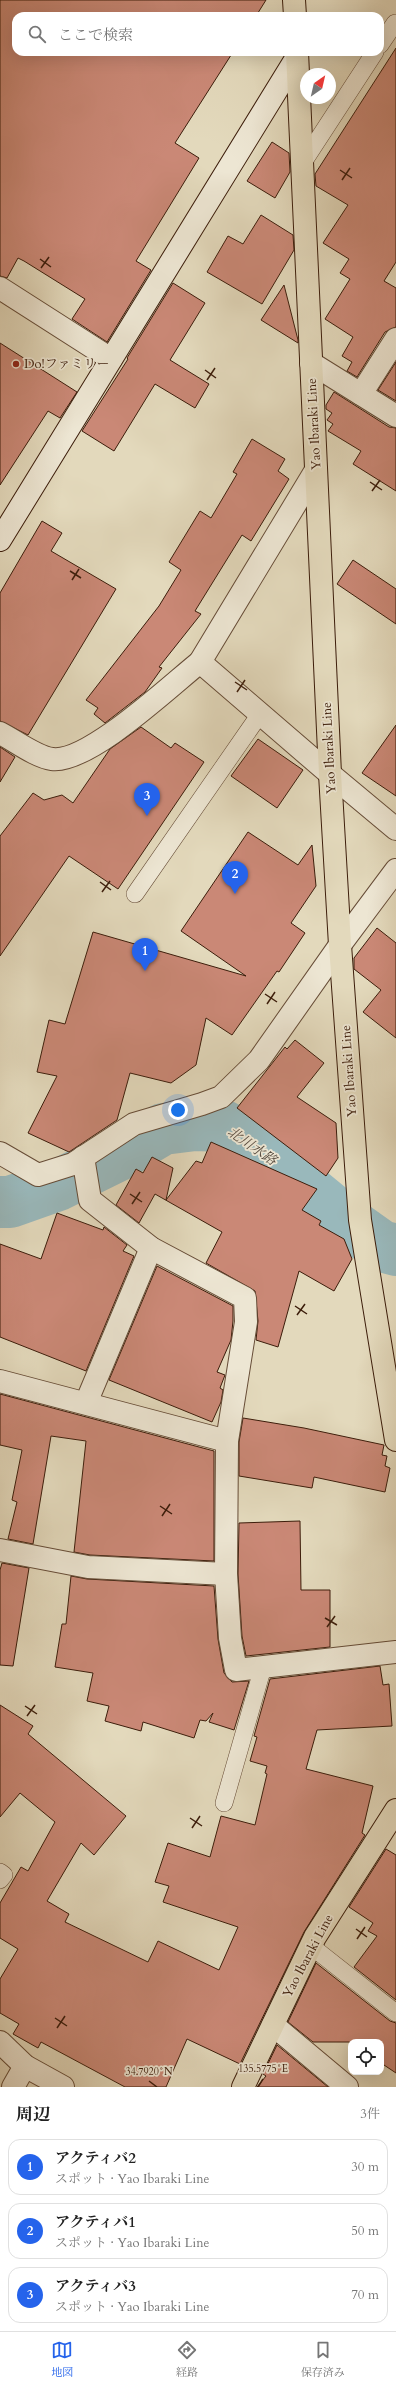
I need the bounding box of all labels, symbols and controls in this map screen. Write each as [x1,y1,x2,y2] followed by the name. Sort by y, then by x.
[12,12,384,56] search box
[26,23,48,45] icon: search
[58,25,133,45] text: ここで検索
[300,68,336,104] north arrow
[24,355,109,373] place label: Do!ファミリー
[11,359,21,369] marker: Do!ファミリー
[303,377,325,470] street label: Yao Ibaraki Line
[318,701,340,794] street label: Yao Ibaraki Line
[134,783,160,816] pin: 3
[222,861,248,894] pin: 2
[132,938,158,971] pin: 1
[337,1024,361,1118] street label: Yao Ibaraki Line
[168,1100,188,1120] your location
[224,1122,281,1170] water label: 北川水路
[278,1911,338,2001] street label: Yao Ibaraki Line
[348,2039,384,2075] map controls
[348,2039,384,2075] button: locate
[238,2062,288,2076] text: 135.5775°E
[126,2065,173,2079] text: 34.7920°N
[16,2103,50,2126] text: 周辺
[360,2105,380,2123] text: 3件
[55,2148,136,2168] text: アクティバ2
[27,2158,33,2176] text: 1
[351,2158,379,2176] text: 30 m
[55,2170,209,2188] text: スポット · Yao Ibaraki Line
[55,2212,136,2232] text: アクティバ1
[27,2222,33,2240] text: 2
[351,2222,379,2240] text: 50 m
[55,2234,209,2252] text: スポット · Yao Ibaraki Line
[55,2276,136,2296] text: アクティバ3
[27,2286,33,2304] text: 3
[351,2286,379,2304] text: 70 m
[55,2298,209,2316] text: スポット · Yao Ibaraki Line
[51,2339,73,2380] tab: 地図
[176,2339,198,2380] tab: 経路
[301,2339,345,2380] tab: 保存済み

